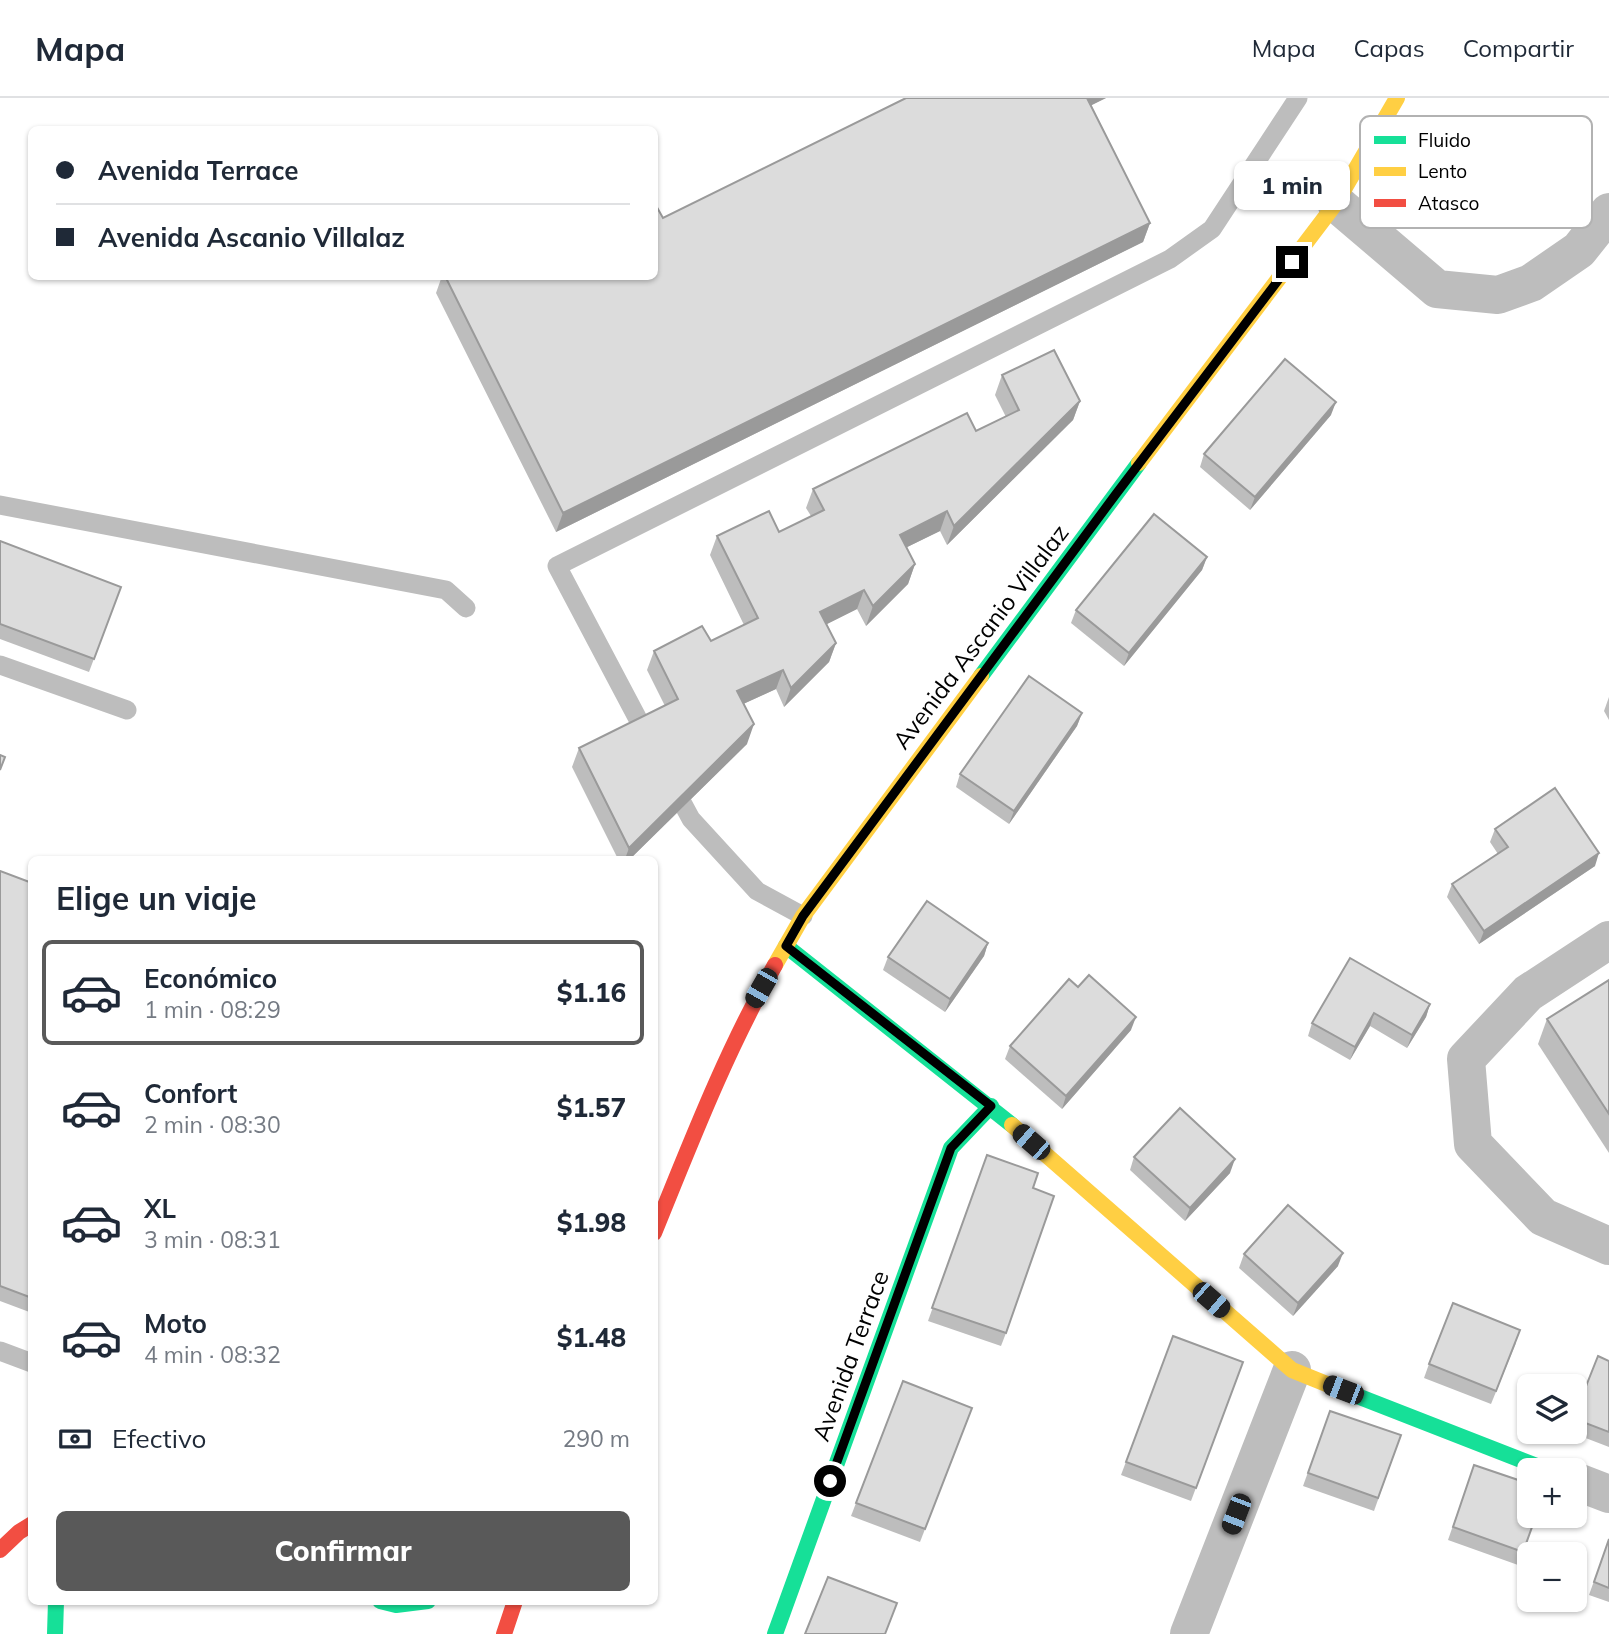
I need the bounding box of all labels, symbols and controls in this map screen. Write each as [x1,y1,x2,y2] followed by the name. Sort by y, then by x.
[35,28,125,69] text: Mapa
[1252,33,1316,63] text: Mapa
[1354,33,1425,63] text: Capas
[1463,33,1574,63] text: Compartir
[1360,116,1592,228] legend
[1418,128,1471,152] text: Fluido
[98,154,299,187] text: Avenida Terrace
[1418,159,1467,183] text: Lento
[1234,160,1350,209] callout: 1 min
[1261,171,1323,200] text: 1 min
[1418,191,1479,215] text: Atasco
[98,221,405,254] text: Avenida Ascanio Villalaz
[1276,246,1308,278] route end
[886,518,1075,755] street label: Avenida Ascanio Villalaz
[56,878,257,918] text: Elige un viaje
[60,961,123,1024] icon: car
[144,962,277,995] text: Económico
[742,965,781,1011] car
[557,976,626,1009] text: $1.16
[144,995,281,1024] text: 1 min · 08:29
[60,1076,123,1139] icon: car
[144,1077,237,1110] text: Confort
[557,1091,626,1124] text: $1.57
[144,1110,281,1139] text: 2 min · 08:30
[1009,1120,1054,1164] car
[60,1191,123,1254] icon: car
[144,1192,176,1225] text: XL
[557,1206,626,1239] text: $1.98
[144,1225,281,1254] text: 3 min · 08:31
[805,1266,895,1445] street label: Avenida Terrace
[1189,1278,1234,1322] car
[60,1306,123,1369] icon: car
[144,1307,207,1340] text: Moto
[557,1321,626,1354] text: $1.48
[144,1340,281,1369] text: 4 min · 08:32
[1320,1373,1367,1407] car
[1517,1374,1587,1612] map controls
[1517,1374,1587,1444] button: layers
[56,1420,94,1458] icon: cash
[112,1422,206,1455] text: Efectivo
[562,1424,630,1453] text: 290 m
[1517,1458,1587,1528] button: +
[814,1465,846,1497] route start
[1219,1491,1254,1537] car
[56,1511,630,1591] button: Confirmar
[1517,1542,1587,1612] button: −

